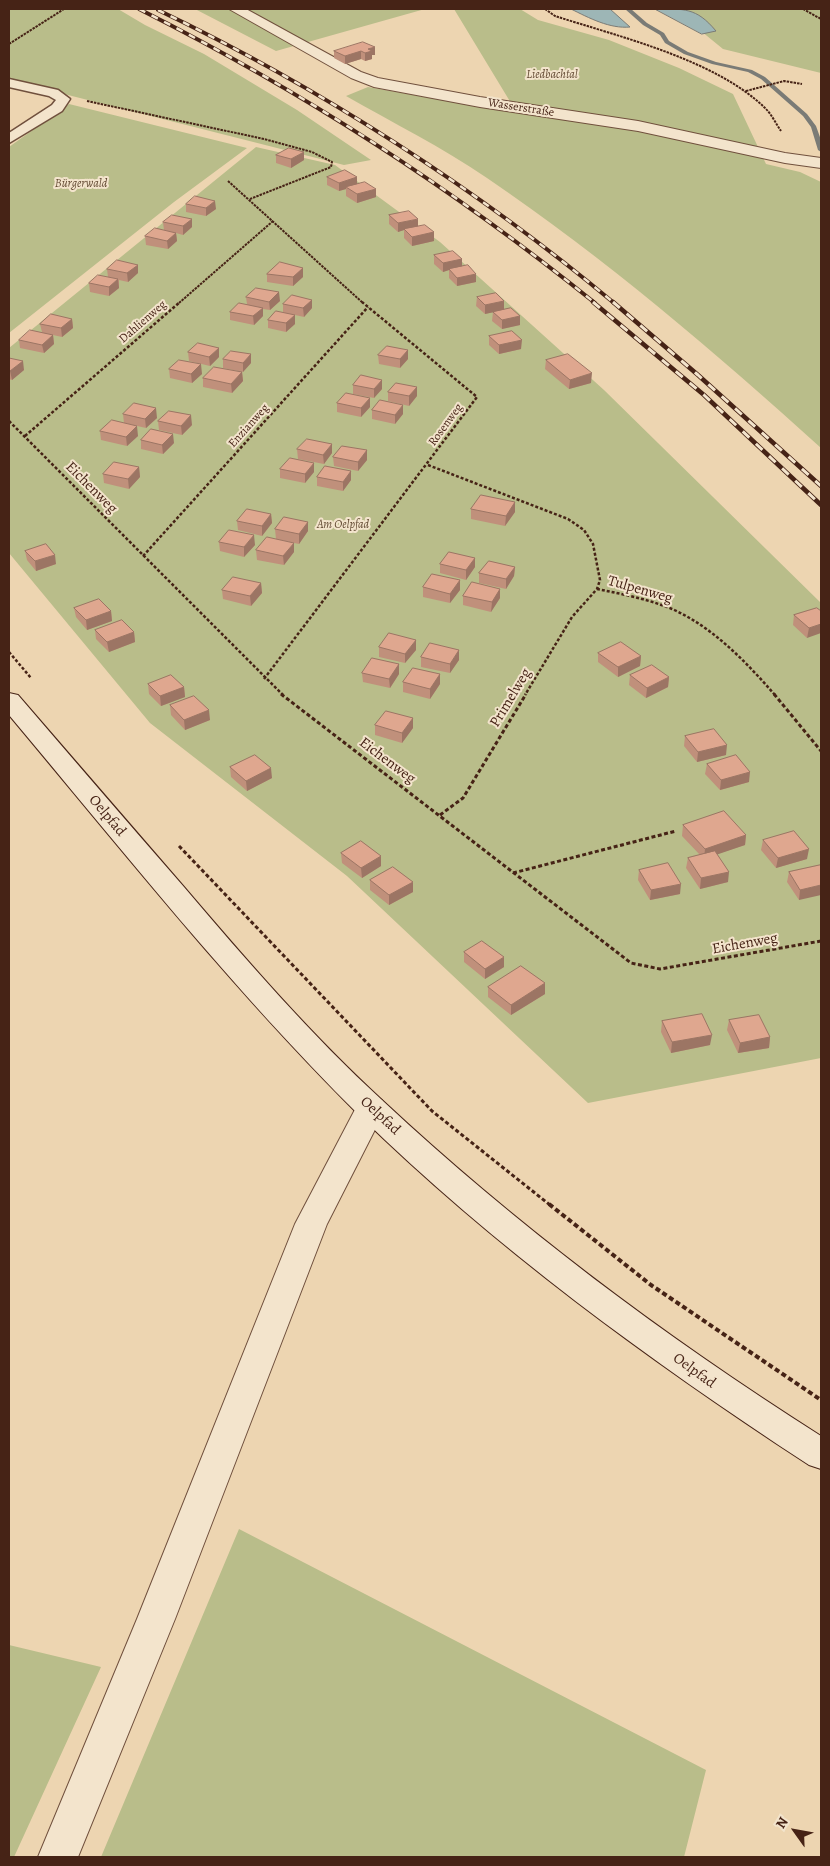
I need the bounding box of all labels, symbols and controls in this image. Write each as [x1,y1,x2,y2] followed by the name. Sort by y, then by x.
[526,68,578,82] park label: Liedbachtal
[487,96,555,120] street label: Wasserstraße
[55,177,107,191] park label: Bürgerwald
[116,298,170,346] street label: Dahlienweg
[226,401,272,451] street label: Enzianweg
[426,401,466,449] street label: Rosenweg
[61,458,121,518] street label: Eichenweg
[317,518,369,532] park label: Am Oelpfad
[606,572,674,608] street label: Tulpenweg
[486,665,536,731] street label: Primelweg
[355,734,419,788] street label: Eichenweg
[85,792,129,840] street label: Oelpfad
[711,929,779,959] street label: Eichenweg
[356,1093,404,1139] street label: Oelpfad
[669,1349,719,1393] street label: Oelpfad
[770,1806,820,1856] north arrow
[771,1813,793,1832] text: N

